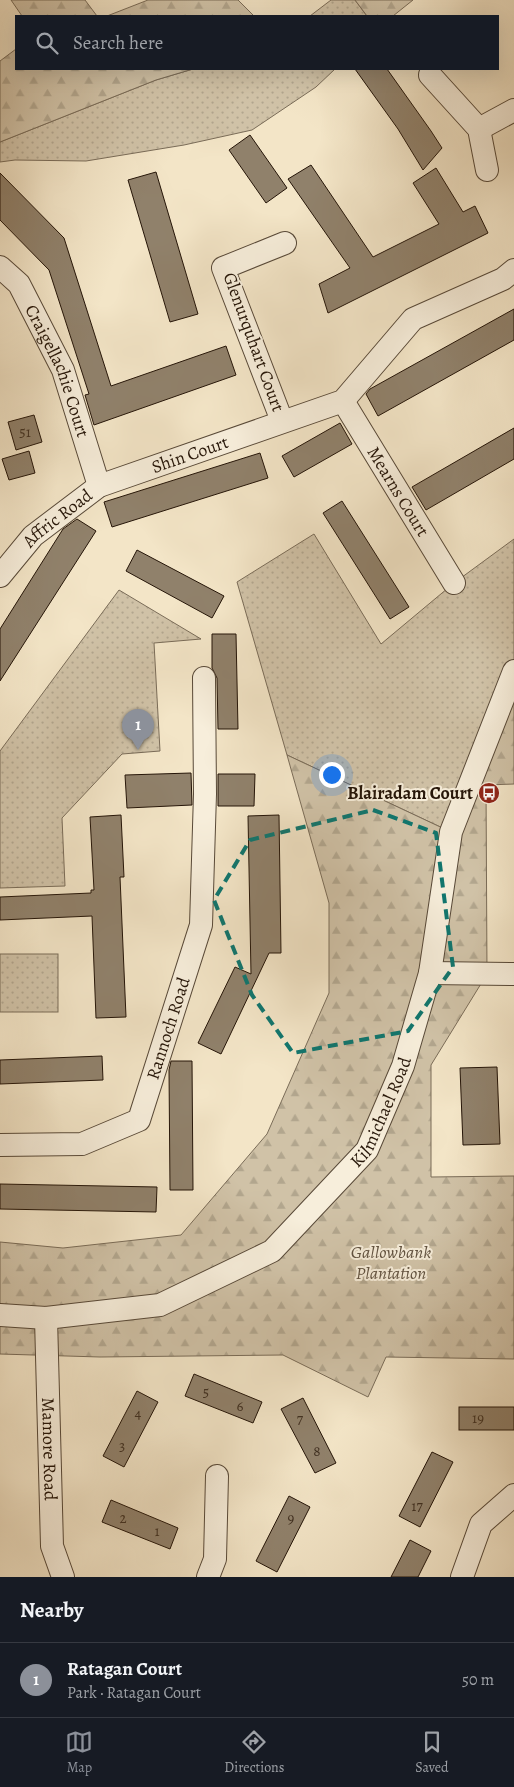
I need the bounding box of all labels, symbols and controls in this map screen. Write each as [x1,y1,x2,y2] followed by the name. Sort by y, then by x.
[15,15,499,70] search box
[33,29,61,57] icon: search
[73,30,163,56] text: Search here
[218,269,290,415] street label: Glenurquhart Court
[19,300,95,440] street label: Craigellachie Court
[19,422,31,442] house number: 51
[148,430,232,479] street label: Shin Court
[362,442,435,541] street label: Mearns Court
[16,483,97,553] street label: Affric Road
[122,709,154,750] pin: 1
[319,762,345,788] your location
[347,781,473,805] place label: Blairadam Court
[477,781,501,805] bus stop icon: Blairadam Court
[141,974,196,1083] street label: Rannoch Road
[345,1054,417,1173] street label: Kilmichael Road
[351,1240,431,1285] park label: Gallowbank Plantation
[203,1382,209,1402] house number: 5
[237,1396,244,1416] house number: 6
[36,1397,63,1501] street label: Mamore Road
[135,1403,142,1423] house number: 4
[472,1408,484,1428] house number: 19
[297,1409,304,1429] house number: 7
[119,1436,125,1456] house number: 3
[313,1441,321,1461] house number: 8
[411,1496,423,1516] house number: 17
[119,1508,127,1528] house number: 2
[288,1508,295,1528] house number: 9
[154,1521,160,1541] house number: 1
[20,1596,83,1624] text: Nearby
[67,1656,182,1682] text: Ratagan Court
[33,1669,39,1691] text: 1
[462,1669,494,1691] text: 50 m
[67,1682,201,1704] text: Park · Ratagan Court
[65,1728,93,1777] tab: Map
[224,1728,284,1777] tab: Directions
[415,1728,449,1777] tab: Saved

